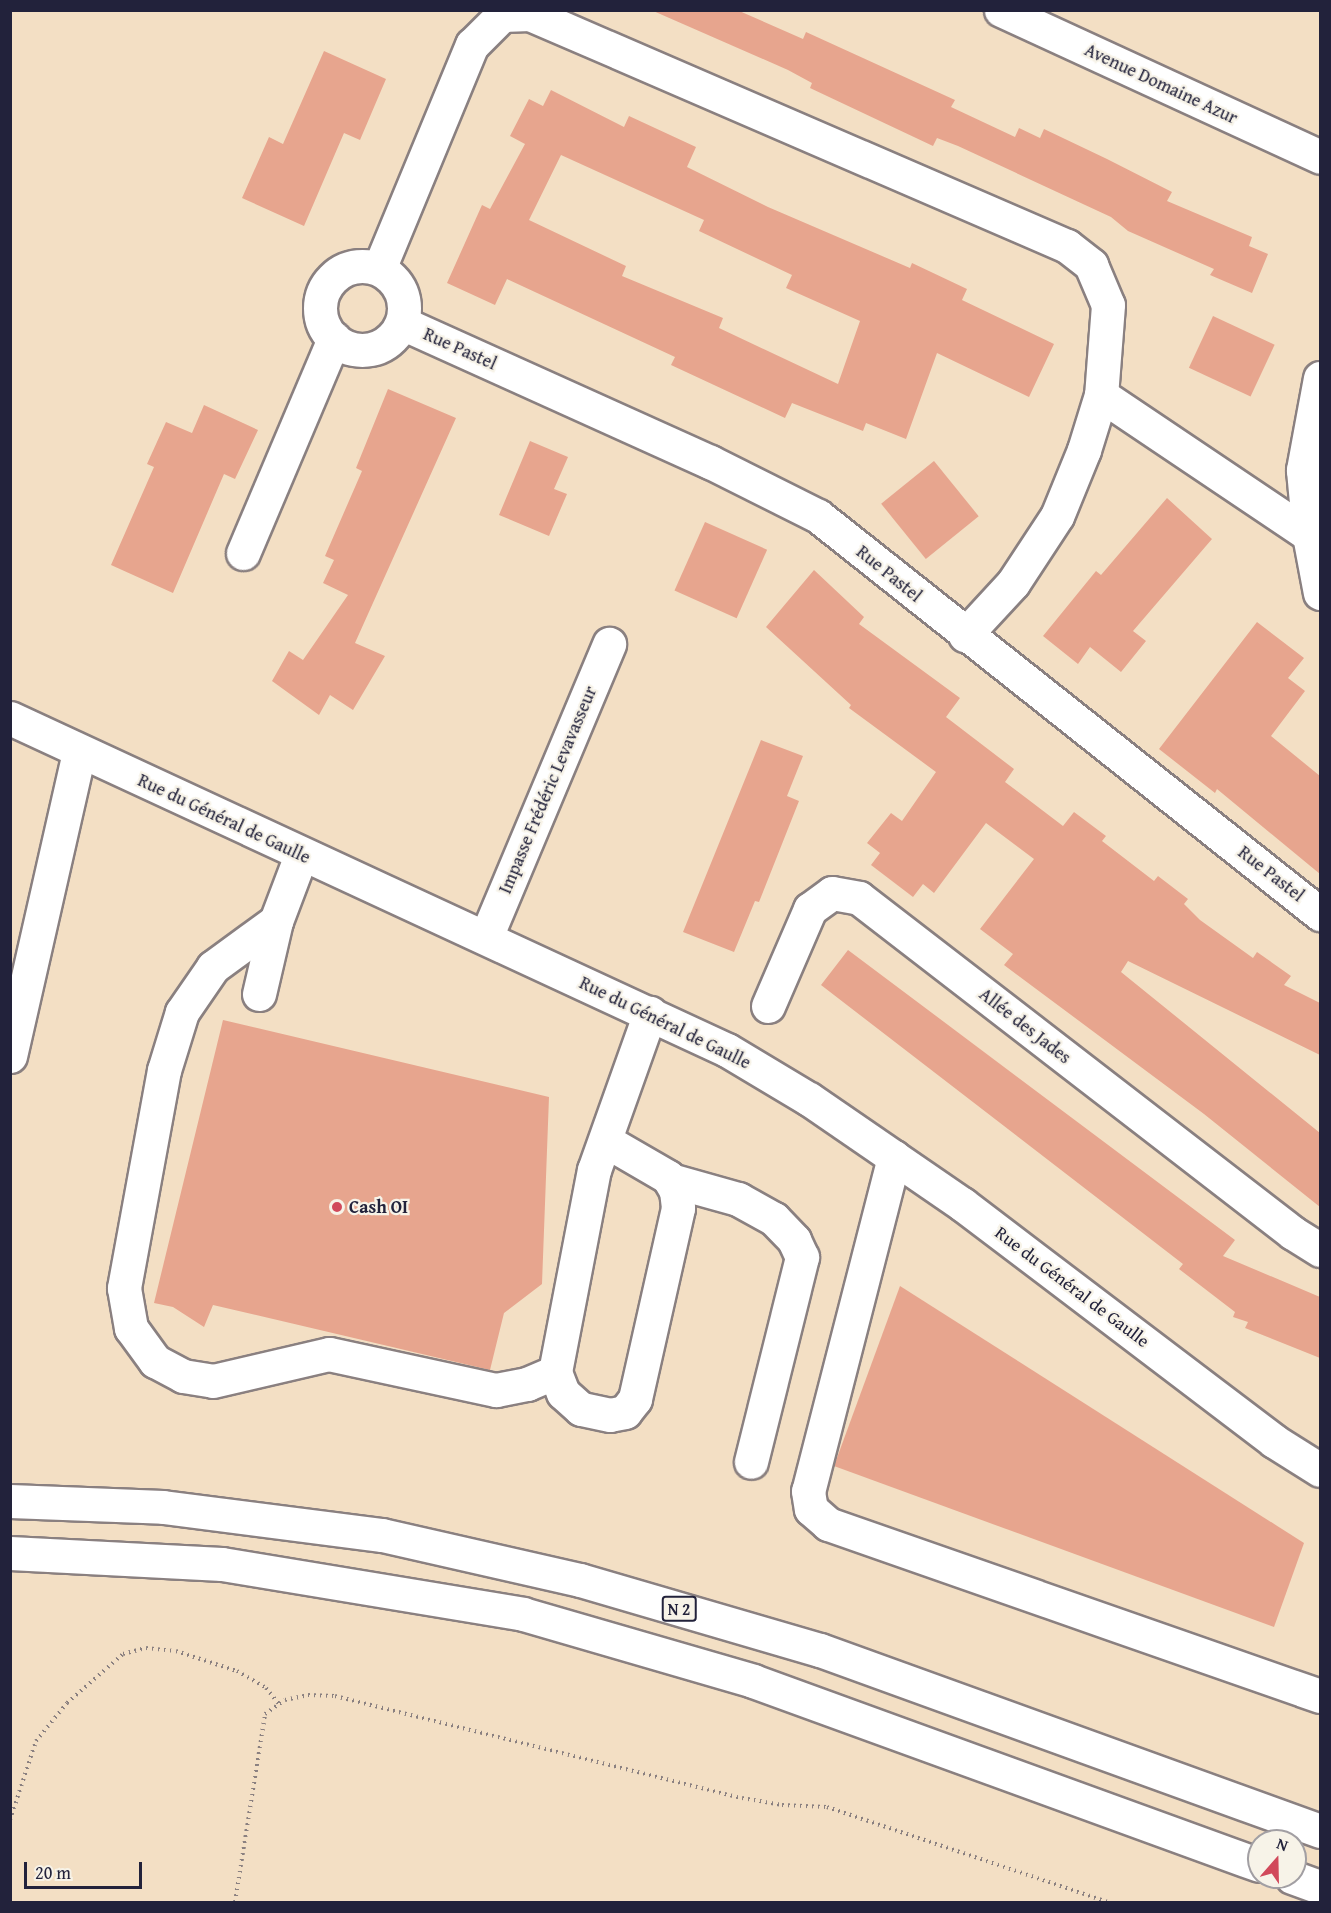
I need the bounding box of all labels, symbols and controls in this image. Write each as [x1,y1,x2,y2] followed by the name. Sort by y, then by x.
[1081,39,1241,129] street label: Avenue Domaine Azur
[420,323,500,375] street label: Rue Pastel
[852,541,926,607] street label: Rue Pastel
[494,683,602,897] street label: Impasse Frédéric Levavasseur
[134,770,314,868] street label: Rue du Général de Gaulle
[1234,842,1308,906] street label: Rue Pastel
[576,972,754,1074] street label: Rue du Général de Gaulle
[975,983,1075,1069] street label: Allée des Jades
[349,1196,408,1218] place label: Cash OI
[330,1200,344,1214] marker: Cash OI
[991,1222,1153,1352] street label: Rue du Général de Gaulle
[661,1596,697,1622] road number: N 2
[1247,1829,1307,1889] north arrow
[1273,1831,1292,1857] text: N
[27,1850,146,1888] scale bar
[35,1859,71,1886] text: 20 m

